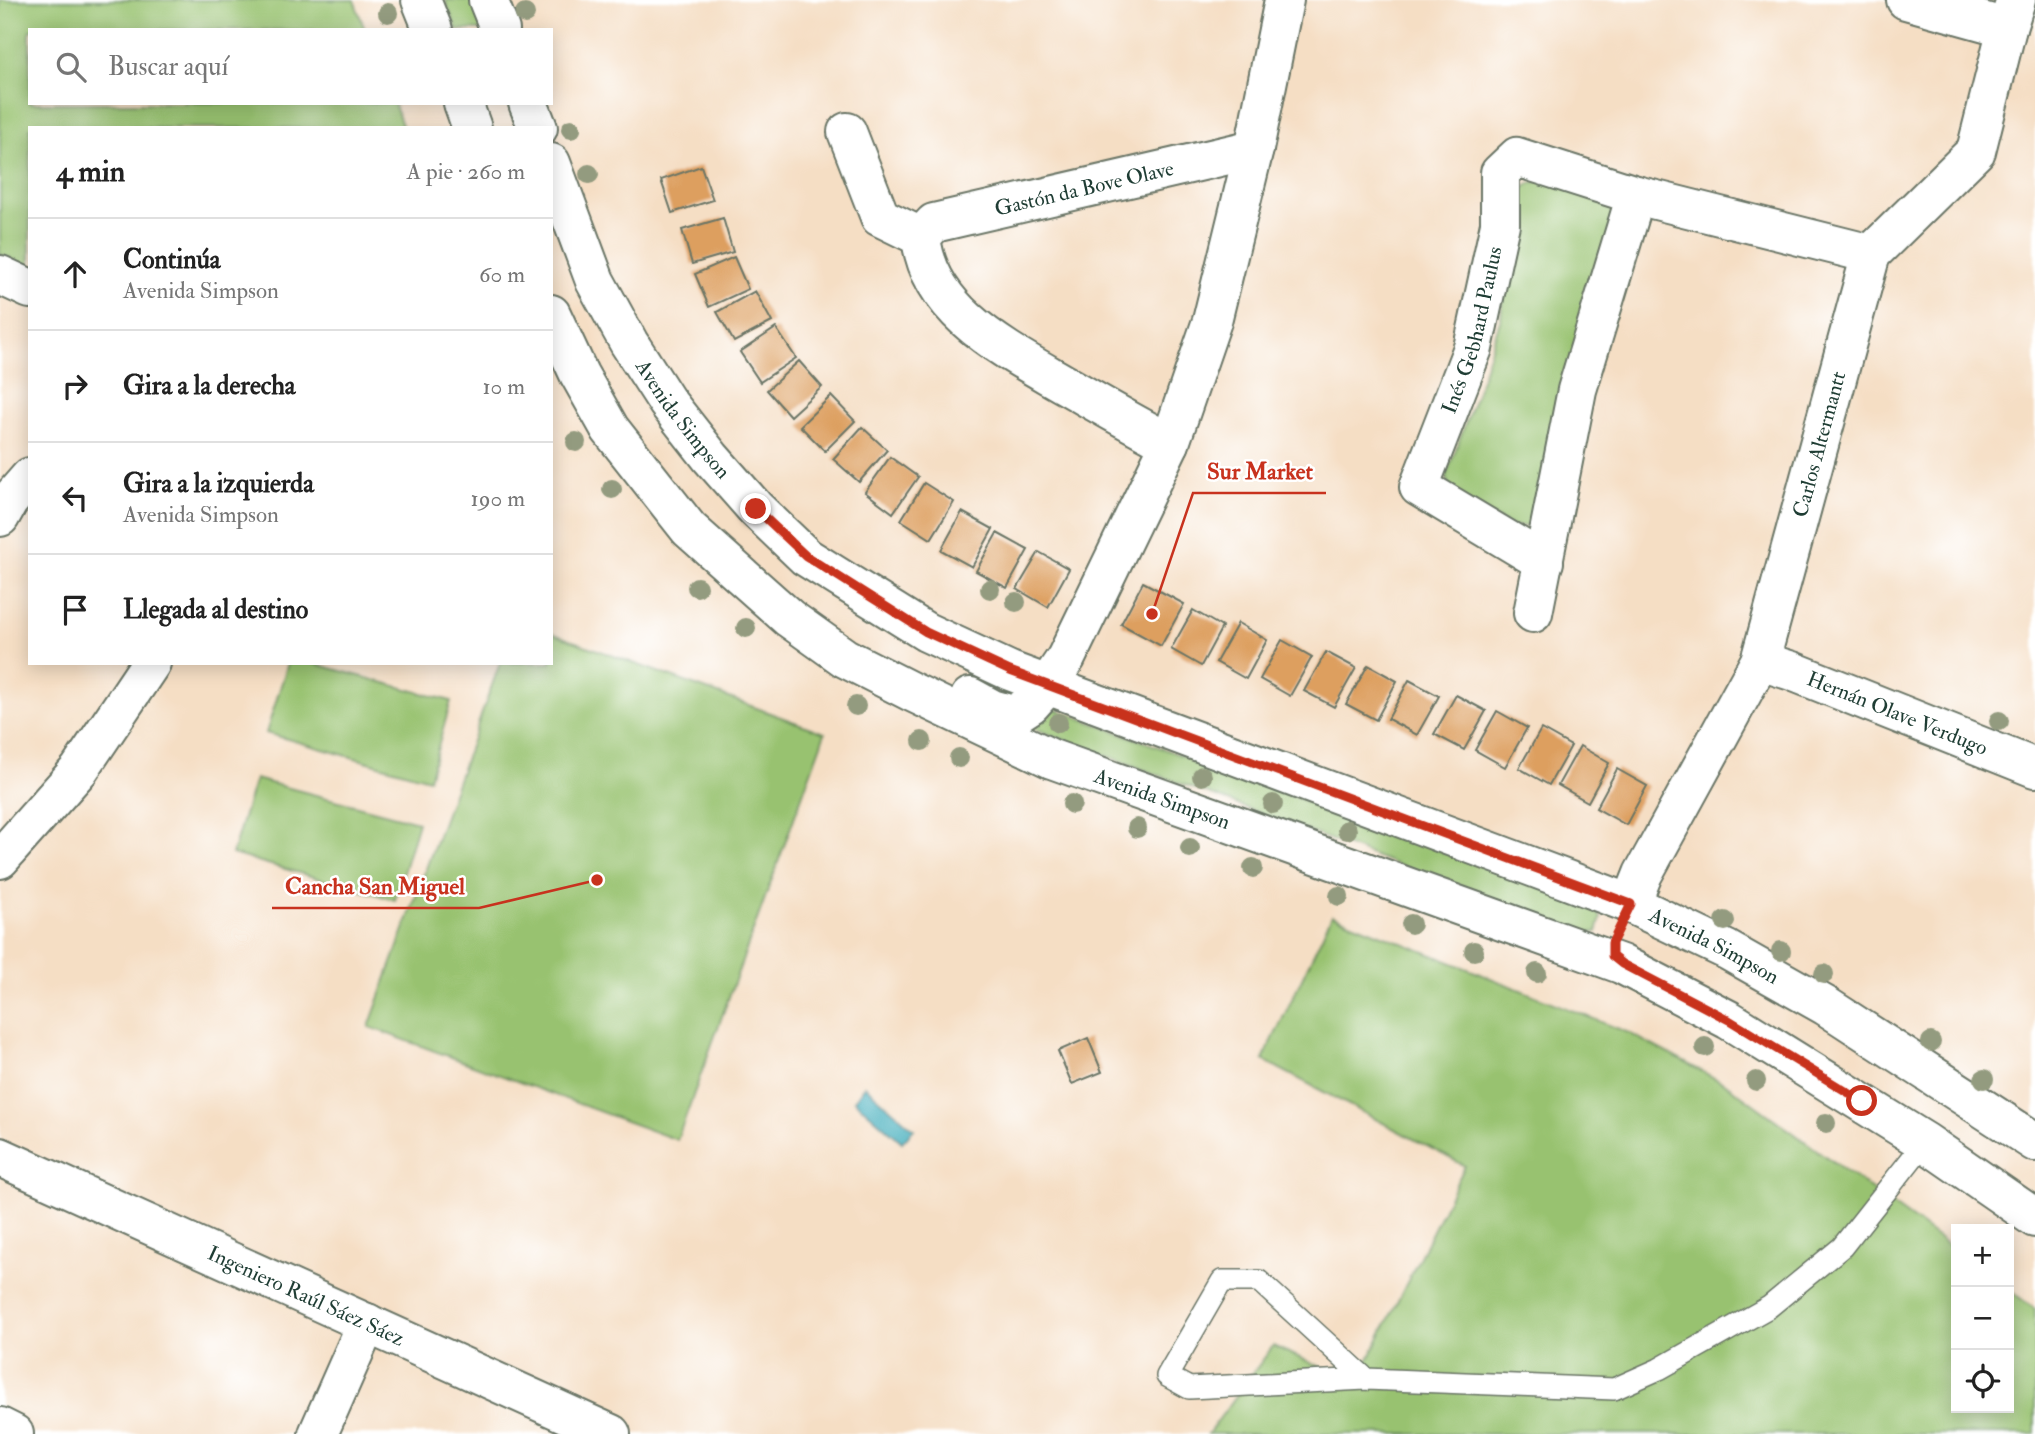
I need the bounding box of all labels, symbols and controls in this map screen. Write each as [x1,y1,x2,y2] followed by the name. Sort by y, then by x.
[28,28,553,105] search box
[52,48,90,86] icon: search
[108,51,228,83] text: Buscar aquí
[56,153,125,190] text: 4 min
[992,155,1177,223] street label: Gastón da Bove Olave
[406,157,525,186] text: A pie · 260 m
[123,244,221,276] text: Continúa
[1436,244,1509,418] street label: Inés Gebhard Paulus
[56,255,94,293] icon: ahead
[479,260,525,289] text: 60 m
[123,276,279,305] text: Avenida Simpson
[629,354,736,485] street label: Avenida Simpson
[56,367,94,405] icon: right
[1787,368,1852,520] street label: Carlos Altermantt
[123,370,296,402] text: Gira a la derecha
[482,372,525,401] text: 10 m
[1193,449,1326,493] callout: Sur Market
[1207,457,1313,486] text: Sur Market
[123,468,314,500] text: Gira a la izquierda
[56,479,94,517] icon: left
[471,484,525,513] text: 190 m
[740,493,771,524] route end
[123,500,279,529] text: Avenida Simpson
[56,591,94,629] icon: arrive
[123,594,308,626] text: Llegada al destino
[1803,665,1992,762] street label: Hernán Olave Verdugo
[1090,762,1234,836] street label: Avenida Simpson
[272,864,479,908] callout: Cancha San Miguel
[285,872,466,902] text: Cancha San Miguel
[1644,901,1784,991] street label: Avenida Simpson
[1846,1085,1877,1116] route start
[1951,1224,2014,1413] map controls
[1951,1224,2014,1287] button: +
[203,1240,408,1353] street label: Ingeniero Raúl Sáez Sáez
[1951,1287,2014,1350] button: −
[1951,1350,2014,1413] button: locate

